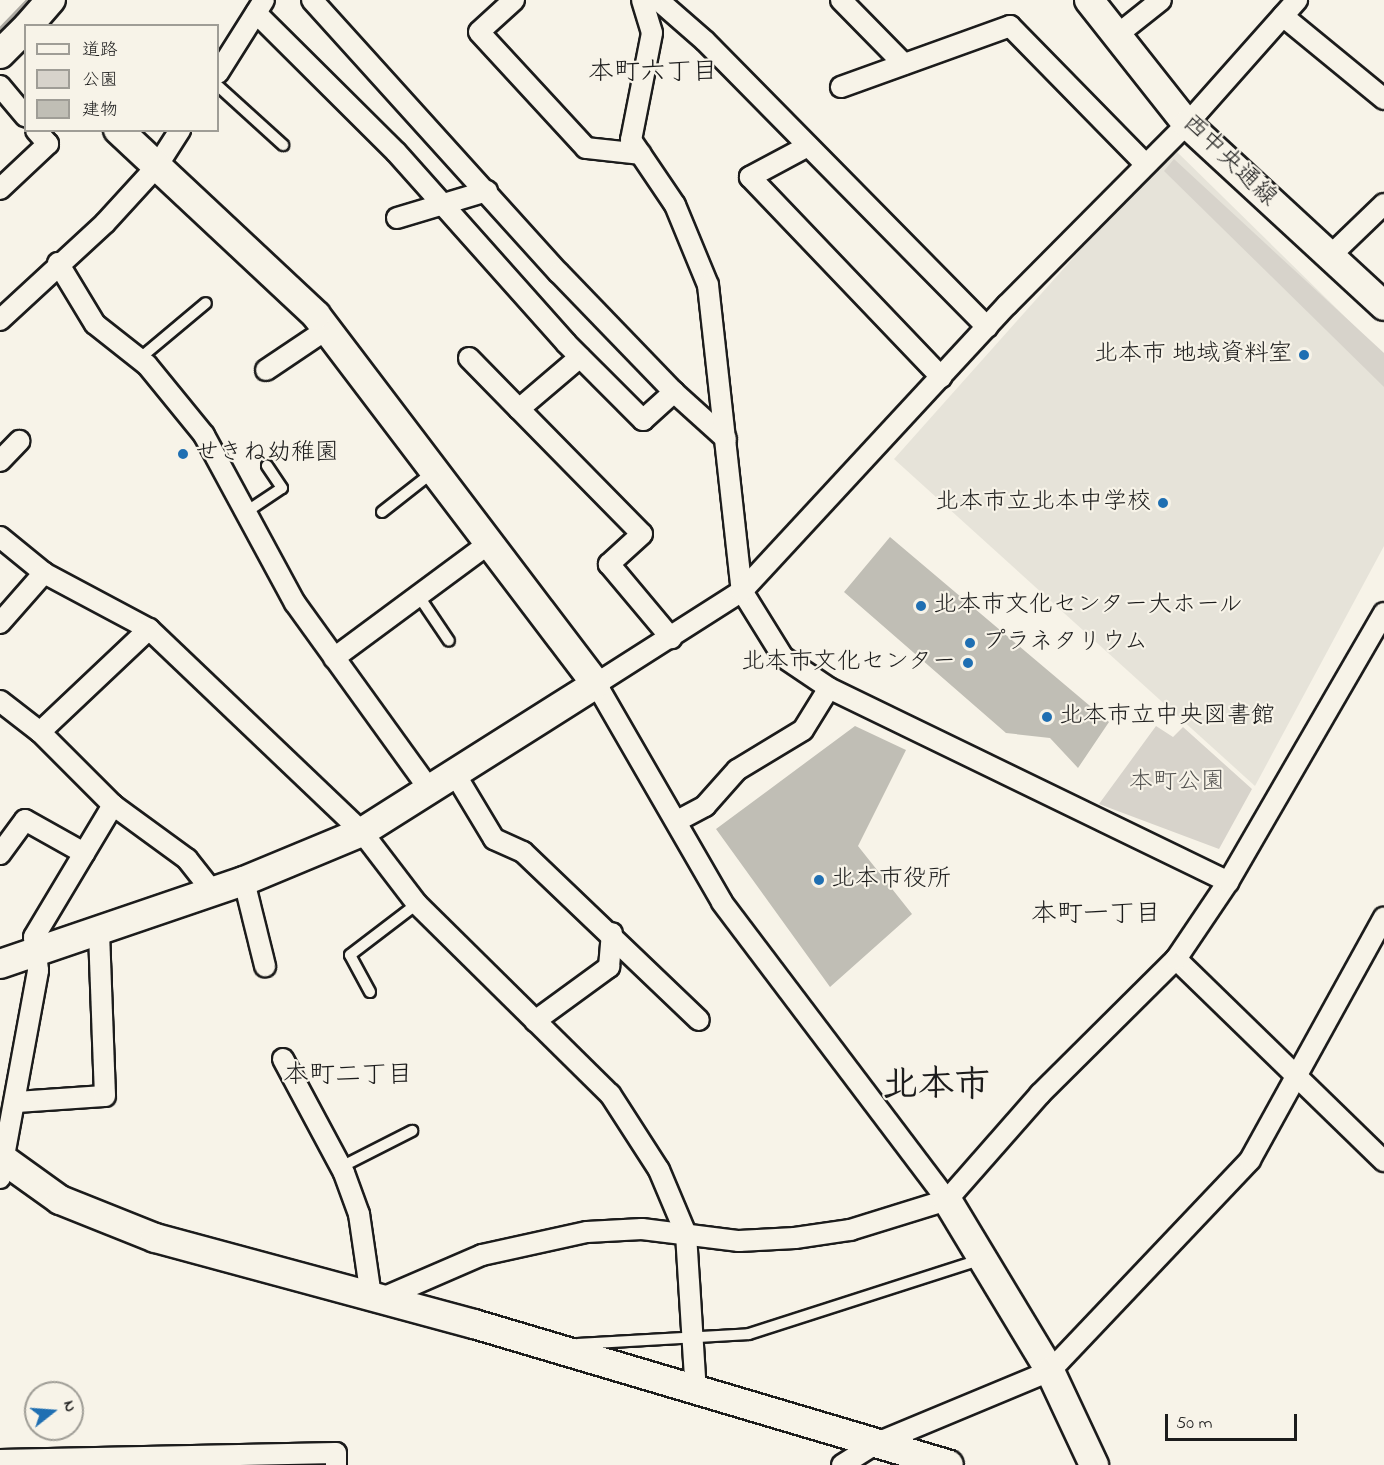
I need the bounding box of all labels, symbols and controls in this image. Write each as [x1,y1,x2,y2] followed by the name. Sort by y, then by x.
[24,24,219,132] legend
[82,38,118,64] text: 道路
[588,58,718,90] district label: 本町六丁目
[82,68,118,94] text: 公園
[82,98,118,124] text: 建物
[1176,109,1282,213] street label: 西中央通線
[1094,341,1292,369] place label: 北本市 地域資料室
[1297,348,1311,362] marker: 北本市 地域資料室
[195,440,339,468] place label: せきね幼稚園
[176,447,190,461] marker: せきね幼稚園
[935,489,1151,517] place label: 北本市立北本中学校
[1156,496,1170,510] marker: 北本市立北本中学校
[933,592,1245,620] place label: 北本市文化センター大ホール
[914,599,928,613] marker: 北本市文化センター大ホール
[982,629,1150,657] place label: プラネタリウム
[963,636,977,650] marker: プラネタリウム
[740,649,956,677] place label: 北本市文化センター
[961,656,975,670] marker: 北本市文化センター
[1059,703,1275,731] place label: 北本市立中央図書館
[1040,710,1054,724] marker: 北本市立中央図書館
[1129,769,1225,797] park label: 本町公園
[831,866,951,894] place label: 北本市役所
[812,873,826,887] marker: 北本市役所
[1031,900,1161,932] district label: 本町一丁目
[283,1061,413,1093] district label: 本町二丁目
[882,1065,990,1109] district label: 北本市
[24,1381,84,1441] north arrow
[56,1398,82,1415] text: N
[1168,1402,1300,1440] scale bar
[1176,1411,1213,1437] text: 50 m

